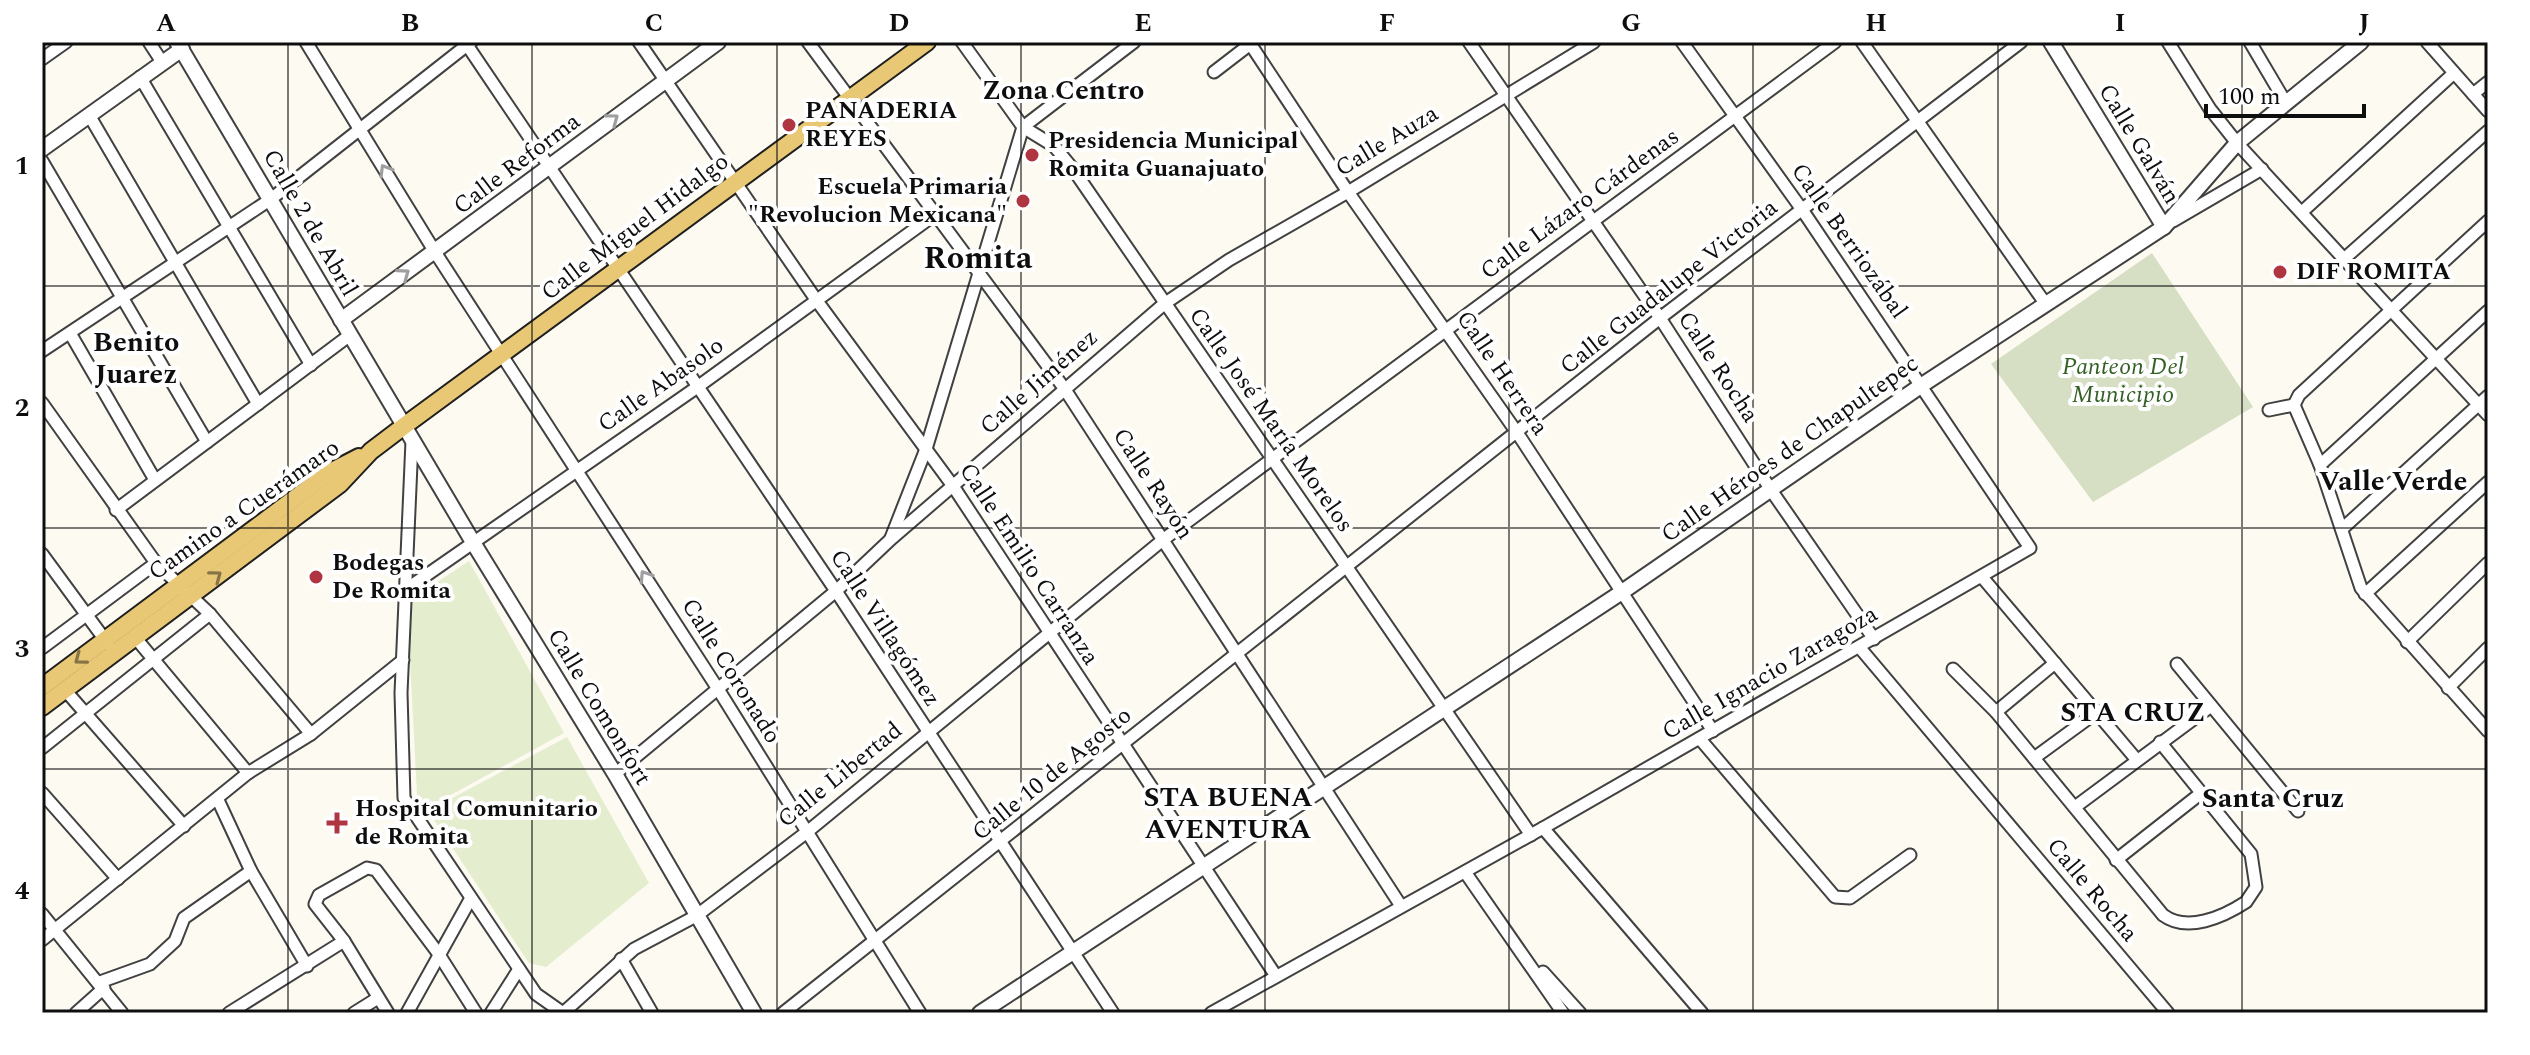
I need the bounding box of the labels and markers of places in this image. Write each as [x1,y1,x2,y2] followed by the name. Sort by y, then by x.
[805,93,958,157] place label: PANADERIA REYES
[780,116,798,134] marker: PANADERIA REYES
[1048,123,1299,187] place label: Presidencia Municipal Romita Guanajuato
[1023,146,1041,164] marker: Presidencia Municipal Romita Guanajuato
[748,169,1008,233] place label: Escuela Primaria "Revolucion Mexicana"
[1014,192,1032,210] marker: Escuela Primaria "Revolucion Mexicana"
[2296,254,2451,290] place label: DIF ROMITA
[2271,263,2289,281] marker: DIF ROMITA
[332,545,452,609] place label: Bodegas De Romita
[307,568,325,586] marker: Bodegas De Romita
[355,791,598,855] place label: Hospital Comunitario de Romita
[326,812,348,834] marker: Hospital Comunitario de Romita

